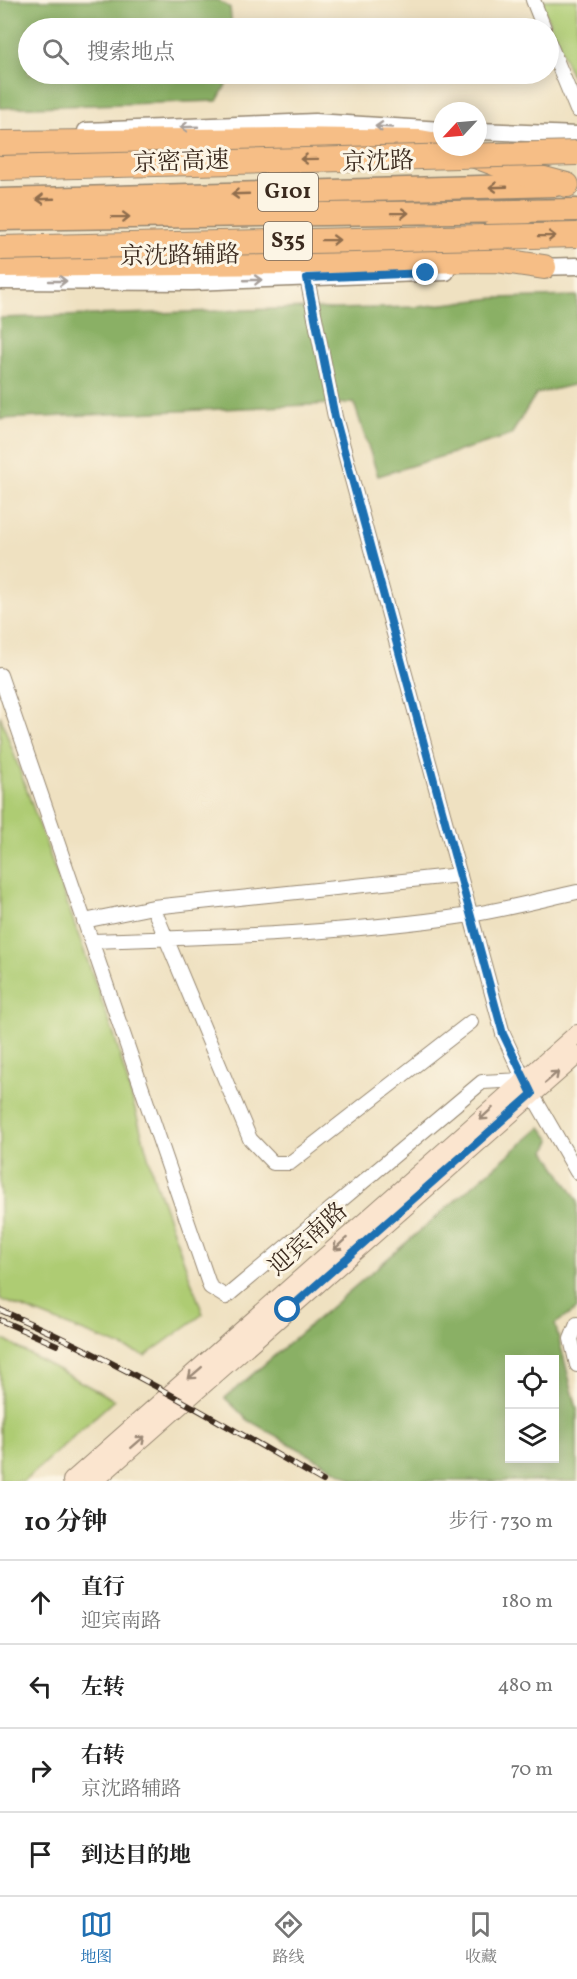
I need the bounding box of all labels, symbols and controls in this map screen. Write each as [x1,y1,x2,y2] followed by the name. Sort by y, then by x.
[18,18,559,84] search box
[39,35,72,68] icon: search
[87,38,175,69] text: 搜索地点
[433,102,487,156] north arrow
[179,121,199,133] one-way arrow
[374,121,394,132] one-way arrow
[132,144,230,182] street label: 京密高速
[341,145,415,181] street label: 京沈路
[299,153,319,165] one-way arrow
[258,173,318,211] road number: G101
[488,181,508,192] one-way arrow
[230,188,250,199] one-way arrow
[35,193,55,205] one-way arrow
[390,207,410,219] one-way arrow
[111,211,131,223] one-way arrow
[264,222,312,260] road number: S35
[537,230,557,241] one-way arrow
[321,234,341,245] one-way arrow
[120,239,240,275] street label: 京沈路辅路
[412,259,438,285] route end
[243,274,263,285] one-way arrow
[48,275,68,287] one-way arrow
[544,1070,559,1084] one-way arrow
[478,1107,493,1121] one-way arrow
[262,1195,356,1285] street label: 迎宾南路
[333,1237,348,1251] one-way arrow
[274,1296,300,1322] route start
[505,1355,559,1463] map controls
[505,1355,559,1409] button: locate
[187,1366,202,1380] one-way arrow
[505,1409,559,1463] button: layers
[130,1435,145,1449] one-way arrow
[24,1505,108,1541] text: 10 分钟
[448,1508,553,1536] text: 步行 · 730 m
[81,1573,125,1604] text: 直行
[24,1586,57,1619] icon: ahead
[501,1588,553,1616] text: 180 m
[81,1608,161,1636] text: 迎宾南路
[24,1670,57,1703] icon: left
[498,1672,553,1700] text: 480 m
[81,1673,125,1704] text: 左转
[81,1741,125,1772] text: 右转
[24,1754,57,1787] icon: right
[510,1756,553,1784] text: 70 m
[81,1776,181,1804] text: 京沈路辅路
[24,1838,57,1871] icon: arrive
[81,1841,191,1872] text: 到达目的地
[80,1908,113,1969] tab: 地图
[272,1908,305,1969] tab: 路线
[464,1908,497,1969] tab: 收藏

